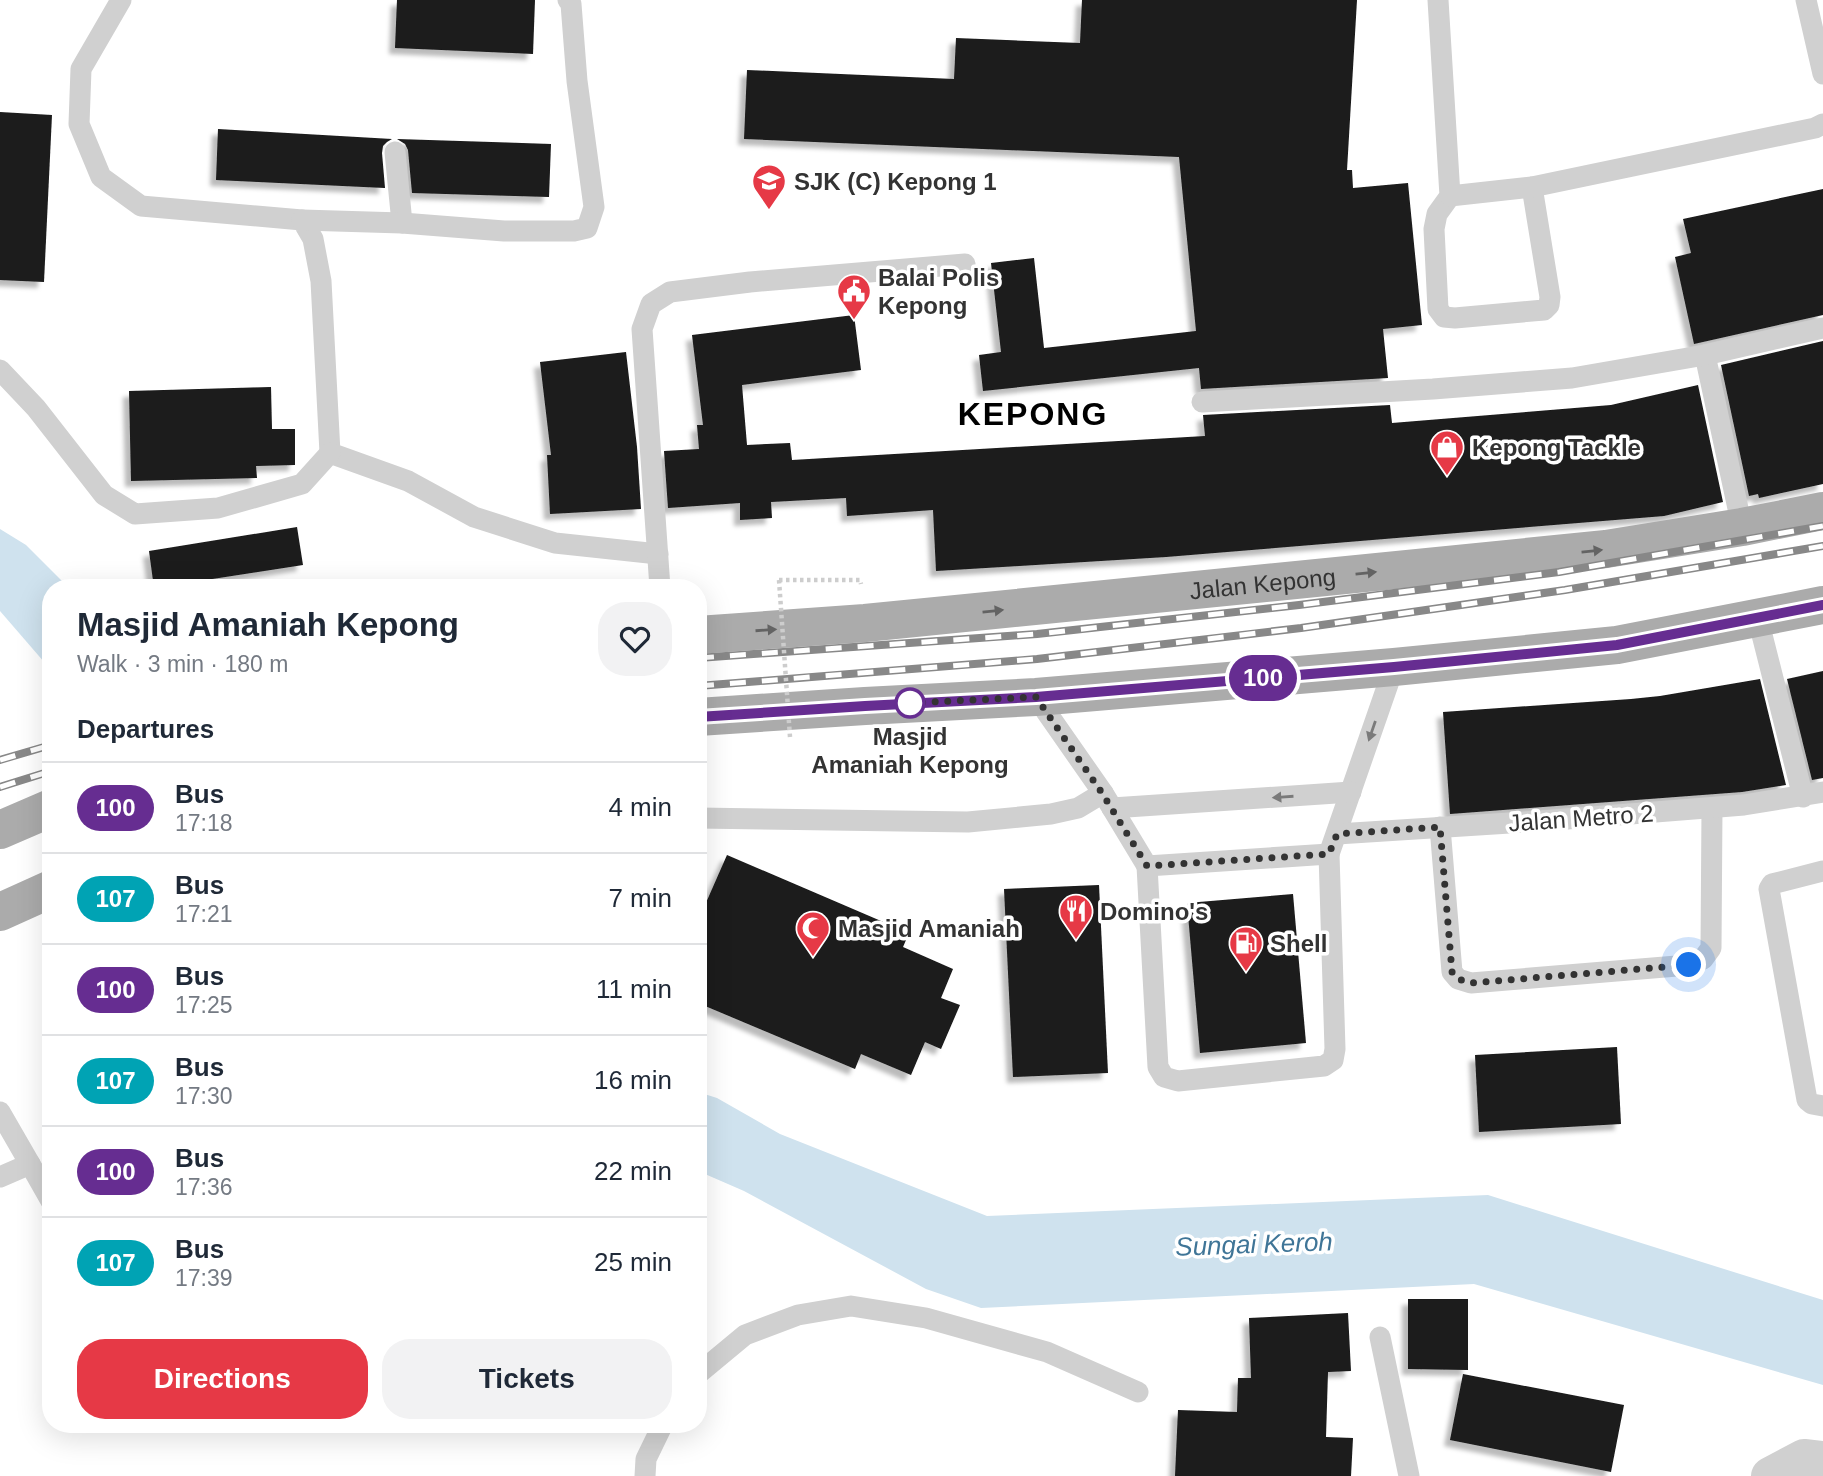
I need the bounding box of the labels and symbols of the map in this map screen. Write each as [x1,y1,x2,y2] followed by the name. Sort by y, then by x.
[750,162,788,211] school or university icon: SJK (C) Kepong 1
[794,168,997,195] place label: SJK (C) Kepong 1
[878,264,999,319] place label: Balai Polis Kepong
[835,272,873,321] public building icon: Balai Polis Kepong
[958,396,1108,432] district label: KEPONG
[1428,428,1466,477] shop icon: Kepong Tackle
[1472,434,1641,461] place label: Kepong Tackle
[1581,545,1603,556] one-way arrow
[1188,563,1337,604] street label: Jalan Kepong
[1355,568,1377,579] one-way arrow
[982,605,1004,616] one-way arrow
[756,624,778,635] one-way arrow
[1223,655,1303,701] line badge: 100
[895,688,925,718] marker: Masjid Amaniah Kepong
[1366,721,1376,742] one-way arrow
[811,723,1009,778] place label: Masjid Amaniah Kepong
[1271,792,1293,803] one-way arrow
[1508,799,1654,837] street label: Jalan Metro 2
[1057,892,1095,941] restaurant icon: Domino's
[1100,898,1208,925] place label: Domino's
[794,909,832,958] mosque icon: Masjid Amaniah
[838,915,1020,942] place label: Masjid Amaniah
[1227,924,1265,973] fuel station icon: Shell
[1270,930,1327,957] place label: Shell
[1671,947,1706,982] your location
[1175,1226,1333,1262] water label: Sungai Keroh

